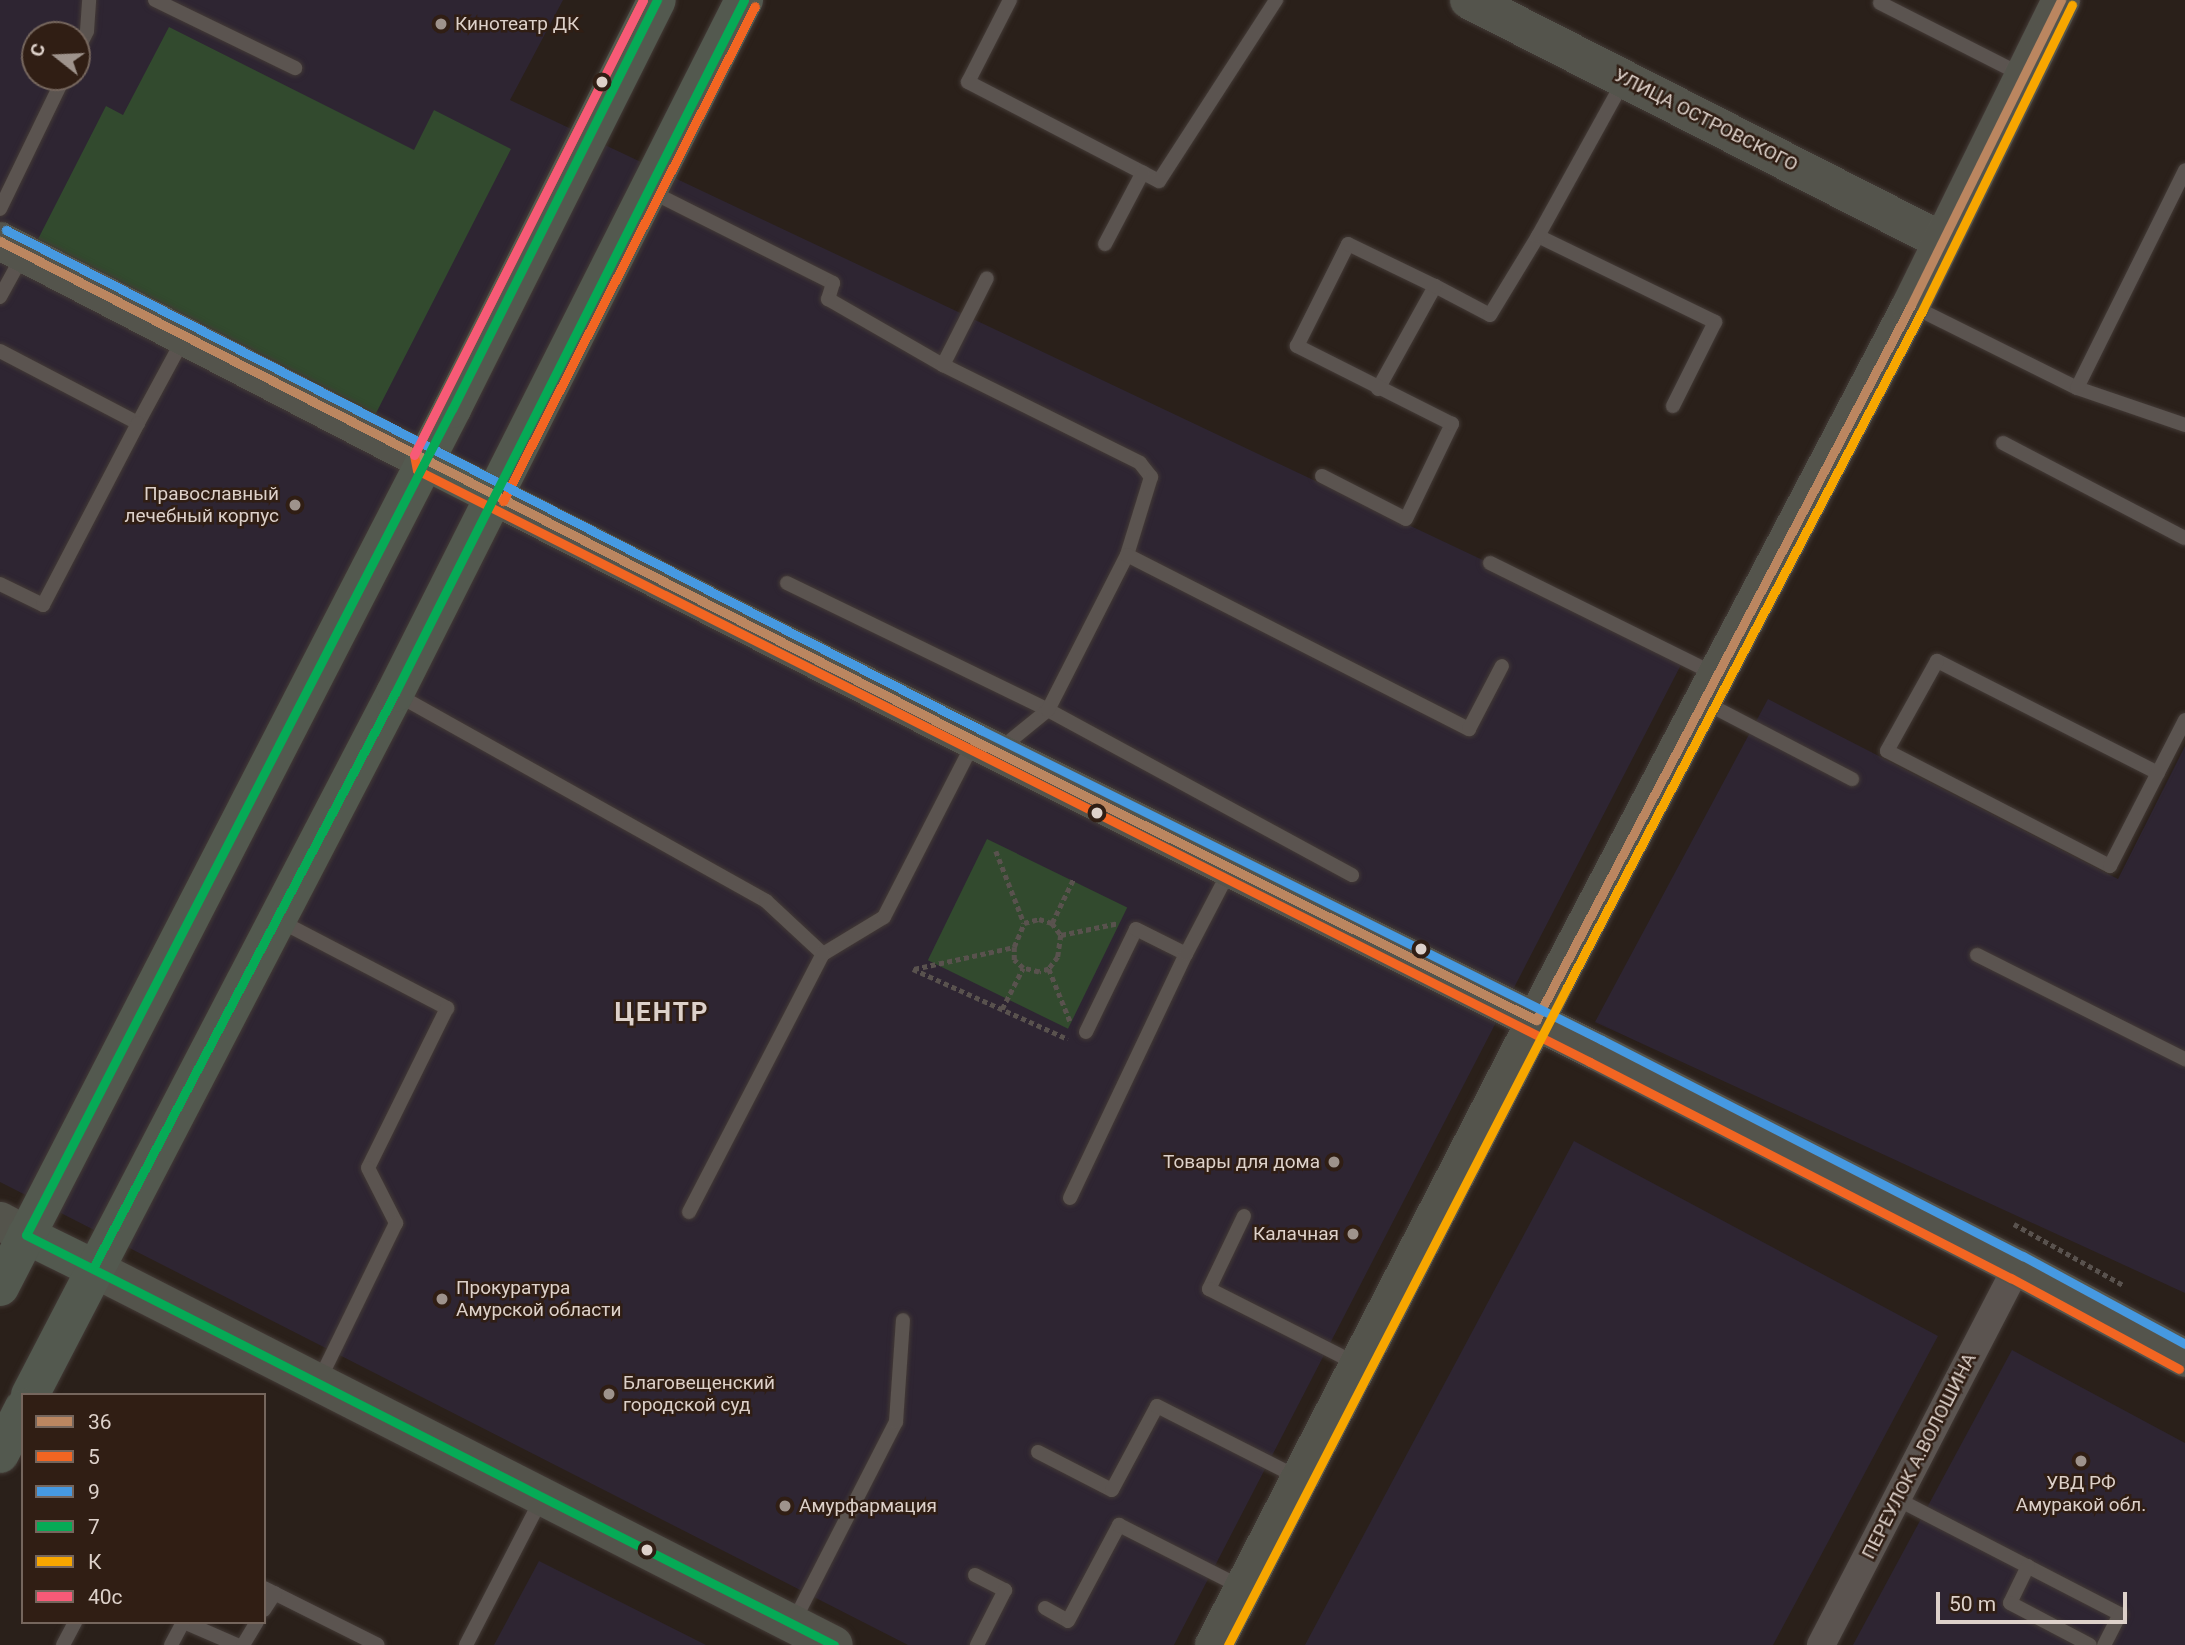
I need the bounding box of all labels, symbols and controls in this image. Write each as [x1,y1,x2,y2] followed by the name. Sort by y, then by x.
[455,13,579,35] place label: Кинотеатр ДК
[433,16,449,32] marker: Кинотеатр ДК
[21,21,91,91] north arrow
[25,41,50,59] text: С
[1610,64,1802,176] street label: УЛИЦА ОСТРОВСКОГО
[595,75,609,89] unlabelled marker
[124,483,279,527] place label: Православный лечебный корпус
[285,495,305,515] marker: Православный лечебный корпус
[1090,806,1104,820] unlabelled marker
[1414,942,1428,956] unlabelled marker
[615,997,709,1029] district label: ЦЕНТР
[1163,1151,1320,1173] place label: Товары для дома
[1326,1154,1342,1170] marker: Товары для дома
[1253,1223,1339,1245] place label: Калачная
[1345,1226,1361,1242] marker: Калачная
[456,1277,621,1321] place label: Прокуратура Амурской области
[434,1291,450,1307] marker: Прокуратура Амурской области
[1857,1349,1981,1563] street label: ПЕРЕУЛОК А.ВОЛОШИНА
[623,1372,775,1416] place label: Благовещенский городской суд
[601,1386,617,1402] marker: Благовещенский городской суд
[21,1393,266,1624] legend
[88,1410,112,1434] text: 36
[88,1445,100,1469] text: 5
[2073,1453,2089,1469] marker: УВД РФ Амуракой обл.
[2016,1472,2146,1516] place label: УВД РФ Амуракой обл.
[88,1480,100,1504] text: 9
[799,1495,937,1517] place label: Амурфармация
[777,1498,793,1514] marker: Амурфармация
[88,1515,100,1539] text: 7
[640,1543,654,1557] unlabelled marker
[88,1550,102,1574] text: К
[1940,1578,2131,1622] scale bar
[88,1585,123,1609] text: 40с
[1949,1592,1996,1616] text: 50 m

